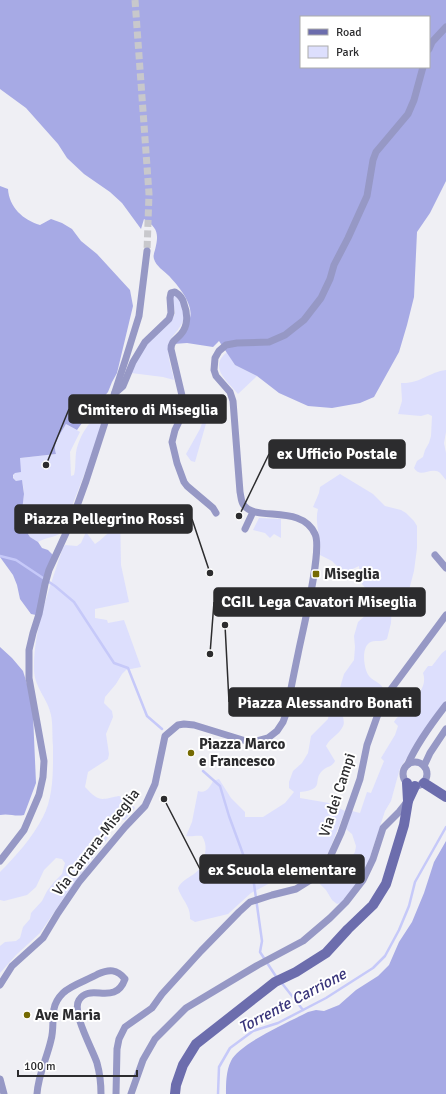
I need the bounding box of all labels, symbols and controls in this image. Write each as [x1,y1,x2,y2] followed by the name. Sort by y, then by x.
[300,16,430,68] legend
[336,25,362,40] text: Road
[336,45,359,60] text: Park
[69,395,226,423] callout: Cimitero di Miseglia
[78,400,218,420] text: Cimitero di Miseglia
[269,440,405,468] callout: ex Ufficio Postale
[277,444,397,464] text: ex Ufficio Postale
[15,505,192,533] callout: Piazza Pellegrino Rossi
[24,509,184,529] text: Piazza Pellegrino Rossi
[324,565,380,583] place label: Miseglia
[311,569,321,579] marker: Miseglia
[214,588,425,616] callout: CGIL Lega Cavatori Miseglia
[221,592,417,612] text: CGIL Lega Cavatori Miseglia
[229,688,420,716] callout: Piazza Alessandro Bonati
[238,693,412,713] text: Piazza Alessandro Bonati
[199,735,285,770] place label: Piazza Marco e Francesco
[186,748,196,758] marker: Piazza Marco e Francesco
[315,751,359,839] street label: Via dei Campi
[49,785,143,899] street label: Via Carrara-Miseglia
[200,855,364,883] callout: ex Scuola elementare
[208,860,356,880] text: ex Scuola elementare
[235,964,351,1038] water label: Torrente Carrione
[35,1006,101,1024] place label: Ave Maria
[22,1010,32,1020] marker: Ave Maria
[18,1052,137,1078] scale bar
[24,1059,56,1074] text: 100 m

